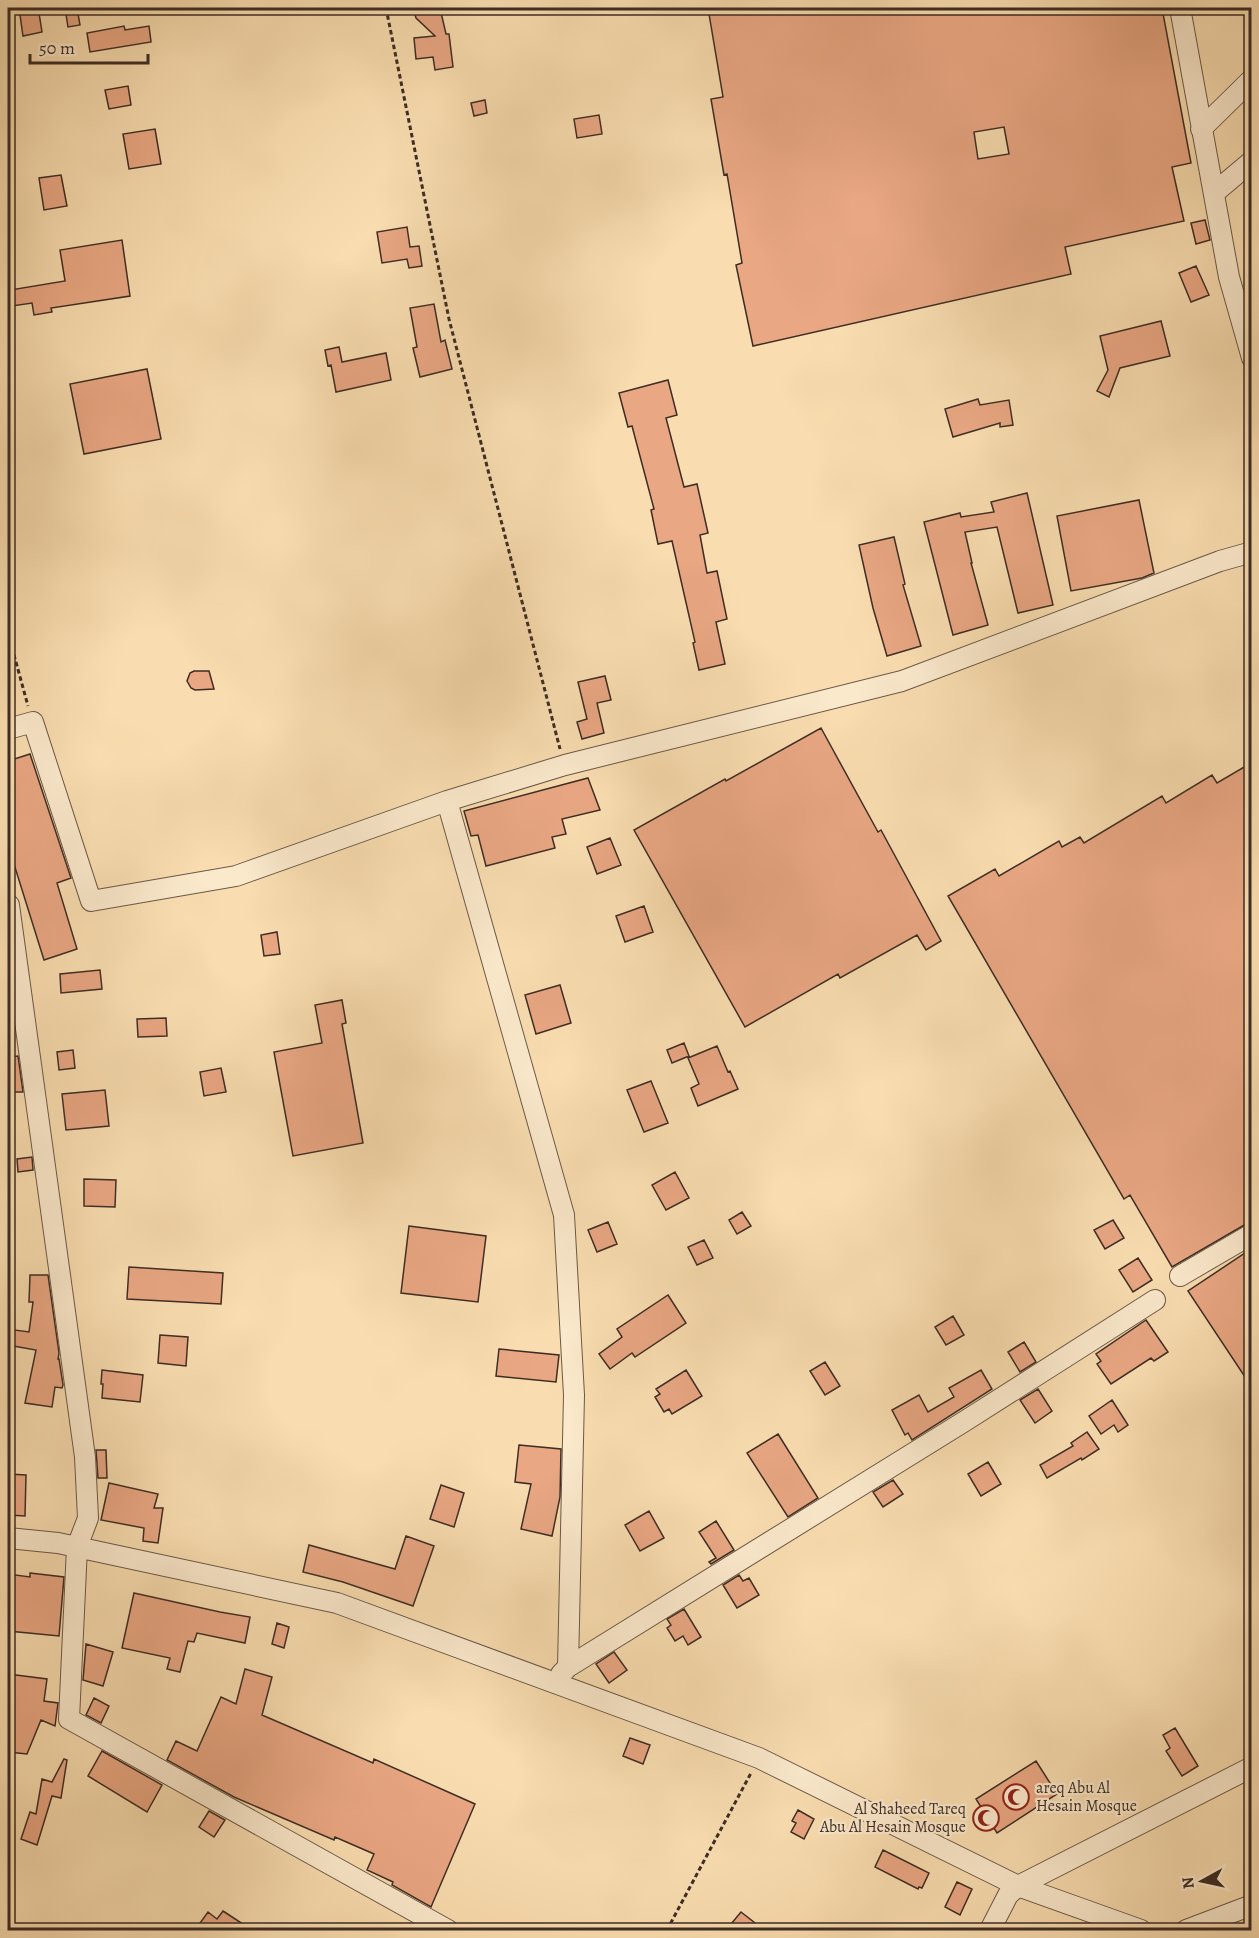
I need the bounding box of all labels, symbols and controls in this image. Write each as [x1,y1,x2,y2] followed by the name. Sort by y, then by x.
[30,27,148,65] scale bar
[39,36,75,60] text: 50 m
[1036,1777,1137,1817] place label: areq Abu Al Hesain Mosque
[1001,1782,1031,1812] mosque icon: areq Abu Al Hesain Mosque
[819,1798,966,1838] place label: Al Shaheed Tareq Abu Al Hesain Mosque
[971,1803,1001,1833] mosque icon: Al Shaheed Tareq Abu Al Hesain Mosque
[1172,1851,1232,1911] north arrow
[1176,1875,1200,1890] text: N

